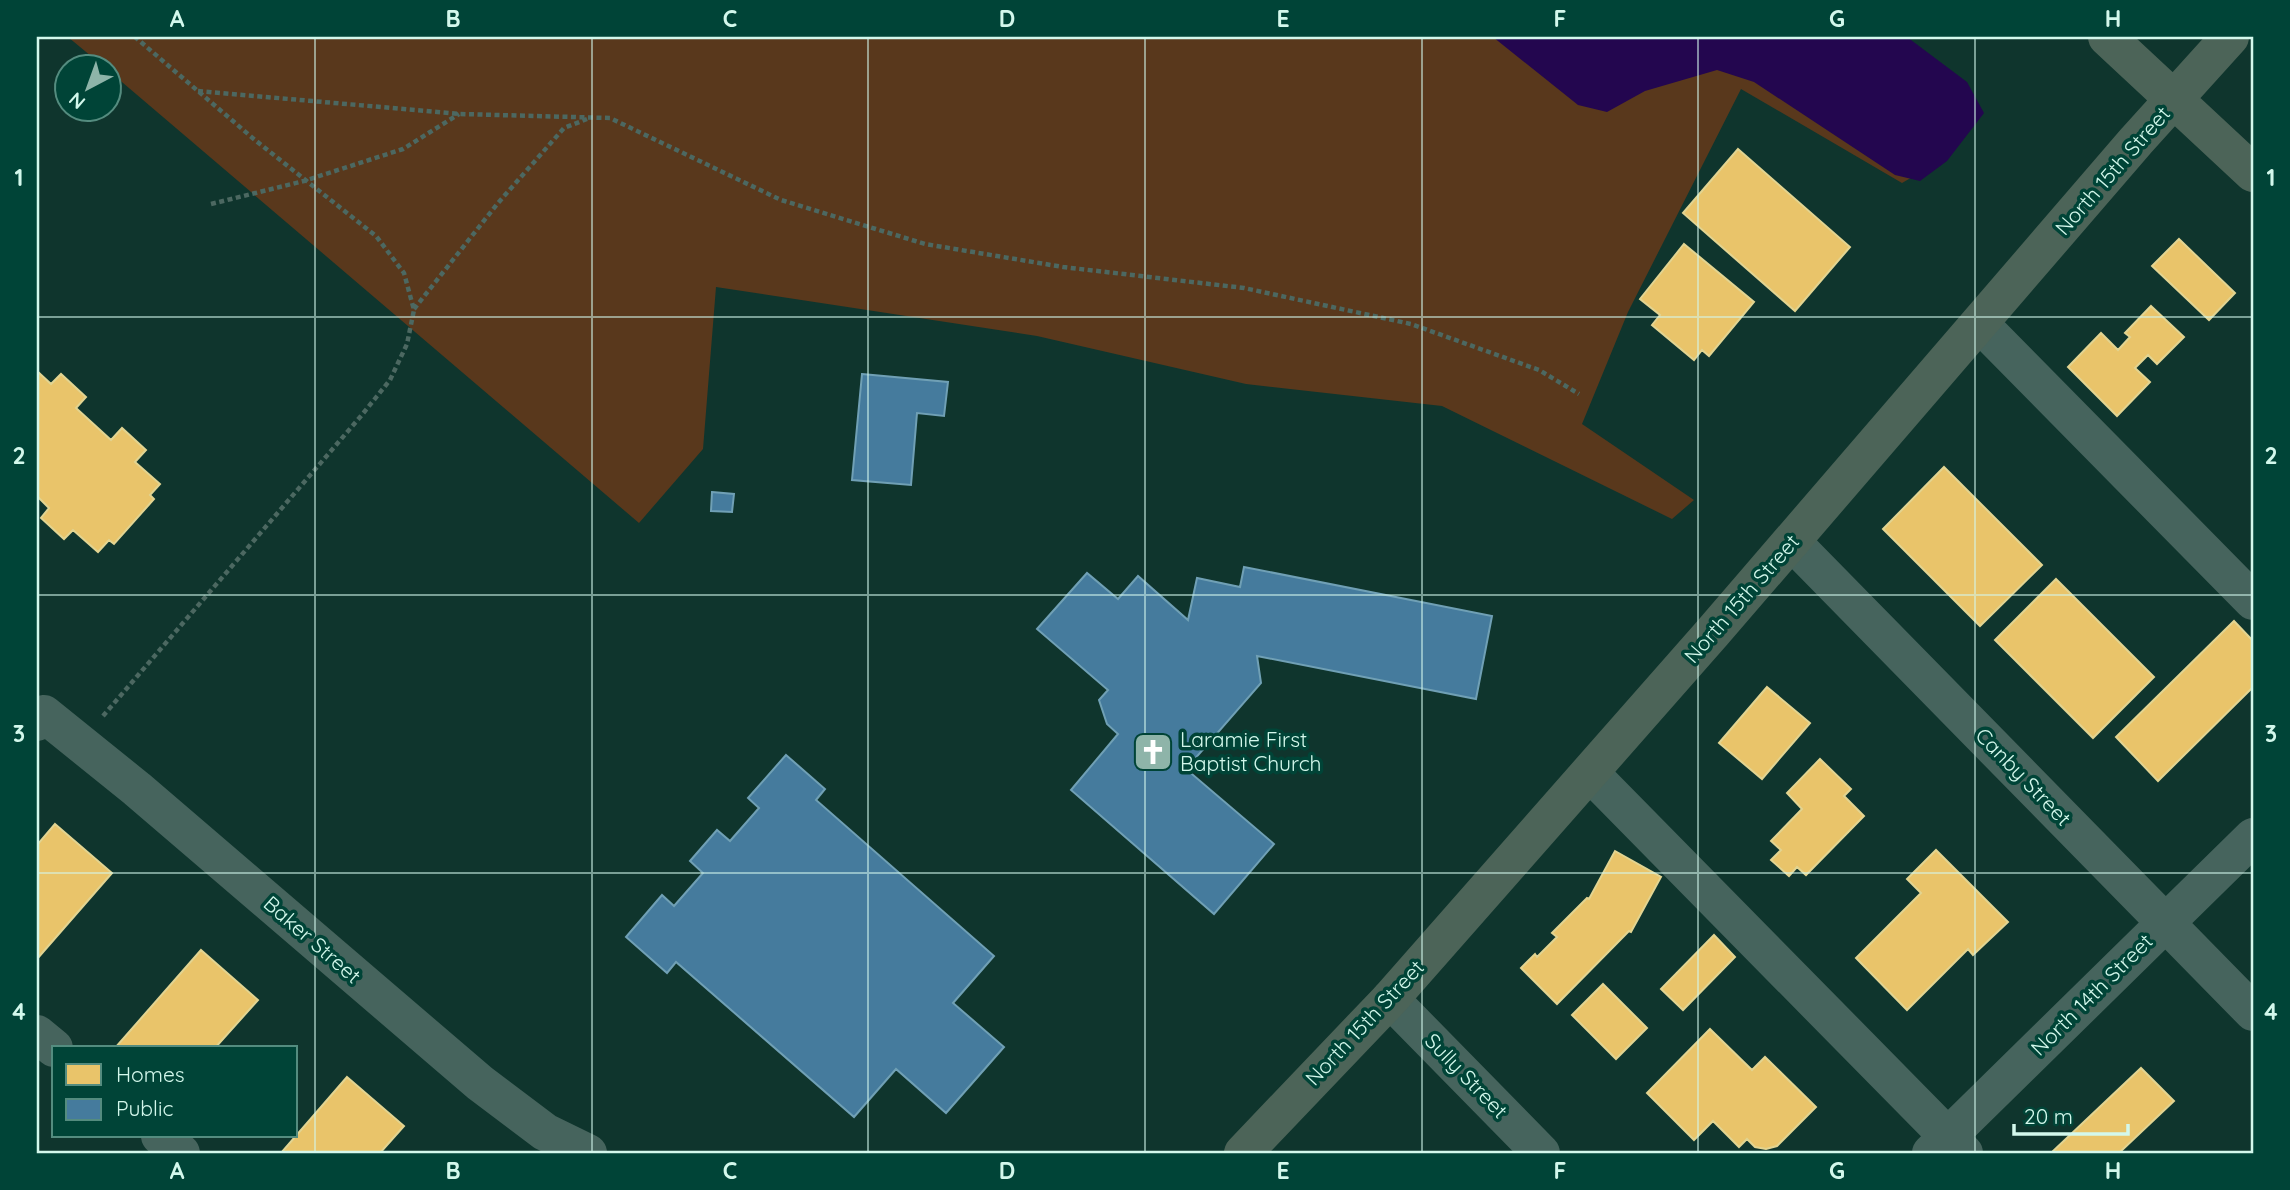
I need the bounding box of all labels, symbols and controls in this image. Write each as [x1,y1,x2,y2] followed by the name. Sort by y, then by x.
[170,4,185,33] text: A
[445,4,461,33] text: B
[723,4,737,33] text: C
[999,4,1015,33] text: D
[1276,4,1290,33] text: E
[1554,4,1566,33] text: F
[1829,4,1845,33] text: G
[2105,4,2121,33] text: H
[52,52,122,122] north arrow
[64,87,90,114] text: N
[2049,101,2175,240] street label: North 15th Street
[15,163,23,192] text: 1
[2267,163,2275,192] text: 1
[12,441,26,470] text: 2
[2264,441,2278,470] text: 2
[1678,529,1804,668] street label: North 15th Street
[13,719,25,748] text: 3
[2265,719,2277,748] text: 3
[1970,722,2077,831] street label: Canby Street
[1180,726,1321,776] place label: Laramie First Baptist Church
[1132,731,1174,773] church icon: Laramie First Baptist Church
[259,890,367,989] street label: Baker Street
[2025,928,2158,1061] street label: North 14th Street
[1299,954,1429,1091] street label: North 15th Street
[12,997,26,1026] text: 4
[2264,997,2278,1026] text: 4
[1420,1027,1514,1123] street label: Sully Street
[52,1046,298,1138] legend
[116,1061,185,1087] text: Homes
[2014,1092,2127,1136] scale bar
[116,1095,173,1121] text: Public
[2024,1103,2073,1129] text: 20 m
[170,1156,185,1185] text: A
[445,1156,461,1185] text: B
[723,1156,737,1185] text: C
[999,1156,1015,1185] text: D
[1276,1156,1290,1185] text: E
[1554,1156,1566,1185] text: F
[1829,1156,1845,1185] text: G
[2105,1156,2121,1185] text: H

